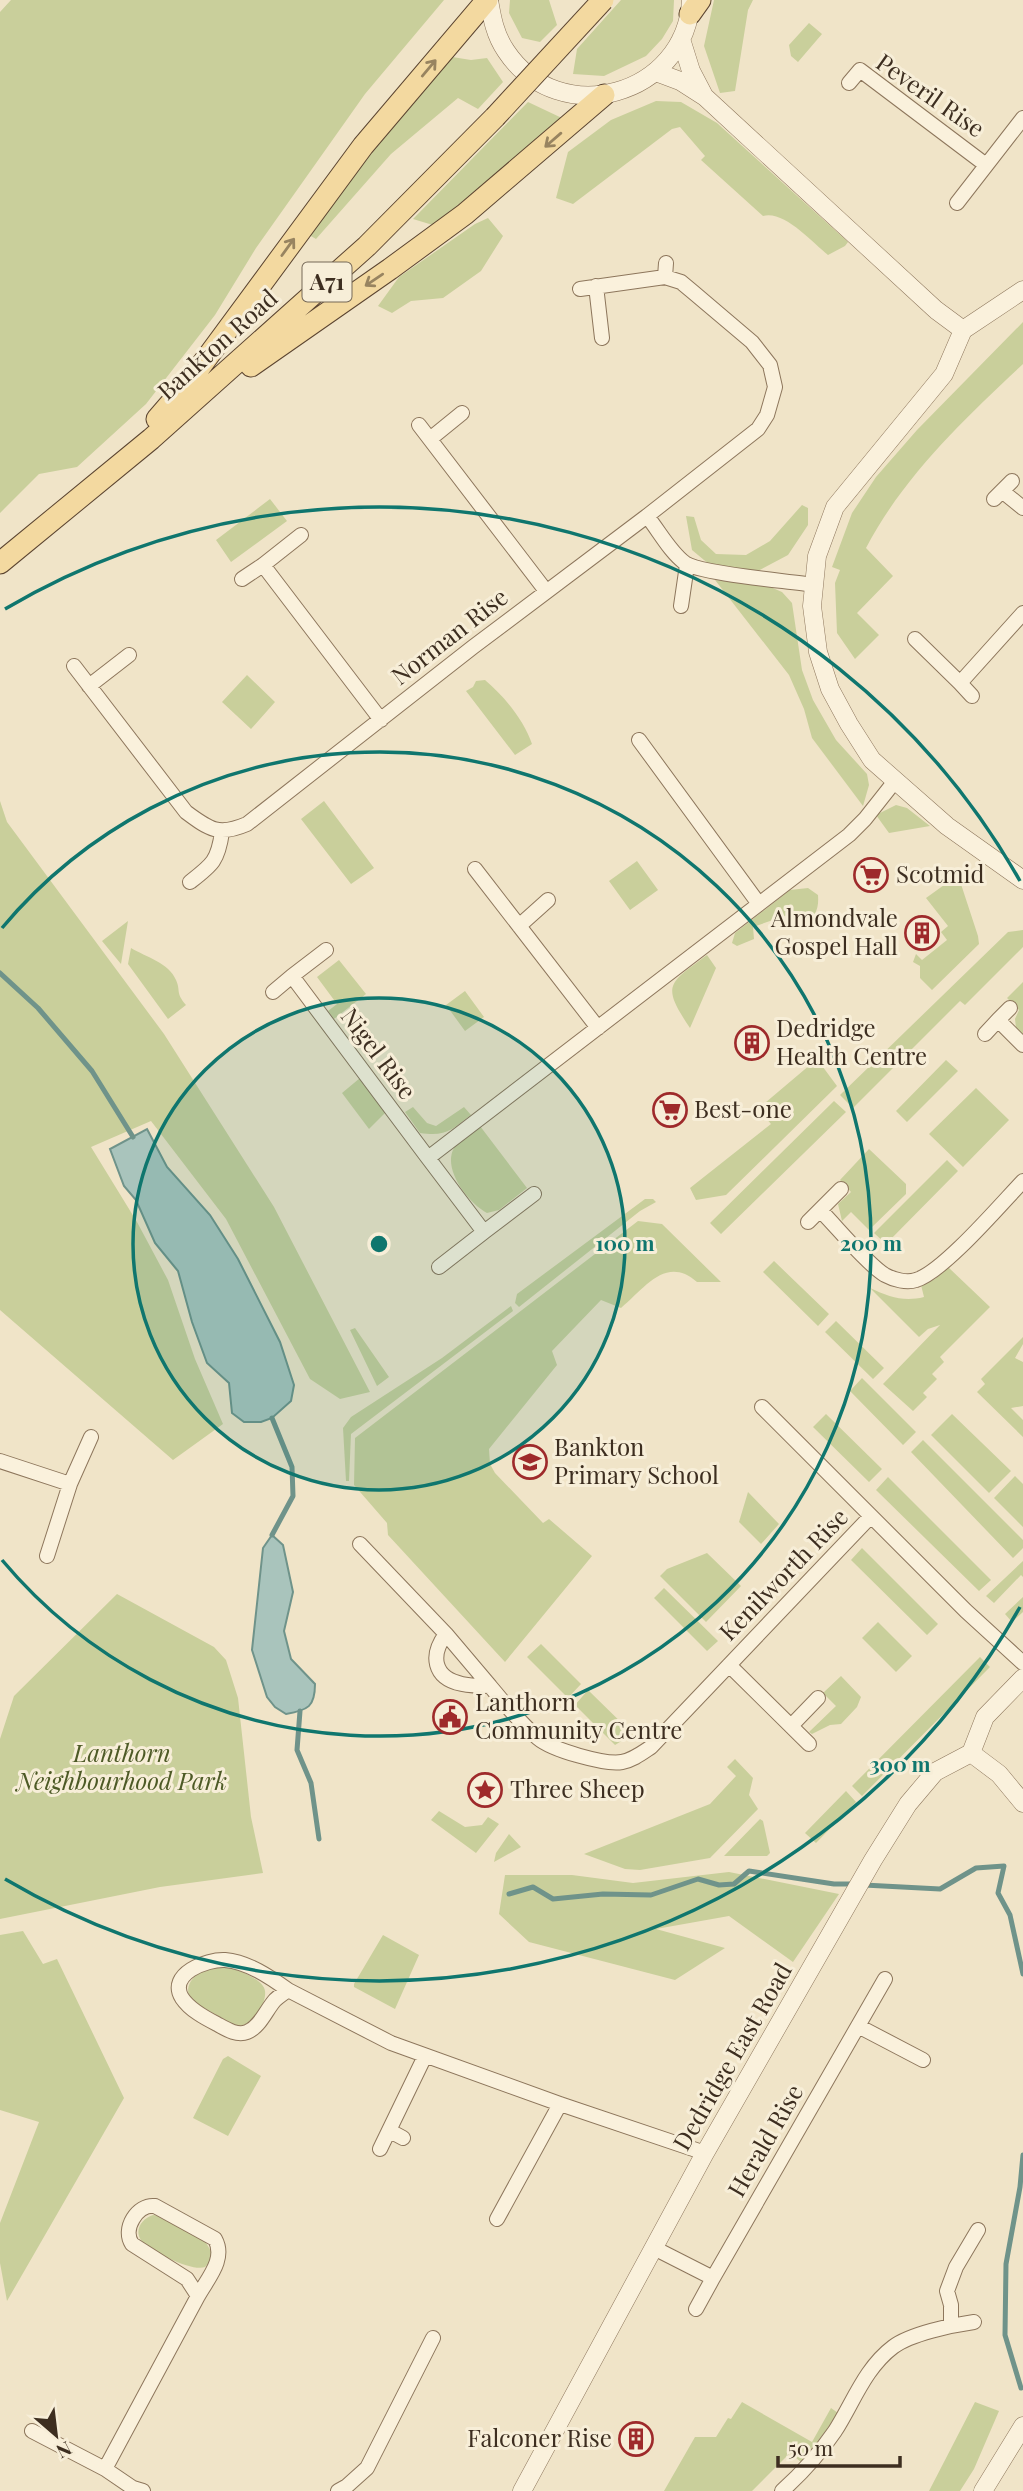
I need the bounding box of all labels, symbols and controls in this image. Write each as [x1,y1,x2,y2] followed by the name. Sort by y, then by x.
[871,45,992,143] street label: Peveril Rise
[421,60,437,78] one-way arrow
[544,132,562,148] one-way arrow
[281,238,296,257] one-way arrow
[302,262,352,302] road number: A71
[365,273,384,287] one-way arrow
[150,281,284,406] street label: Bankton Road
[384,580,514,691] street label: Norman Rise
[852,856,890,894] supermarket icon: Scotmid
[896,857,985,889] place label: Scotmid
[770,901,898,961] place label: Almondvale Gospel Hall
[903,914,941,952] building icon: Almondvale Gospel Hall
[335,1001,424,1105] street label: Nigel Rise
[776,1011,927,1071] place label: Dedridge Health Centre
[733,1024,771,1062] building icon: Dedridge Health Centre
[651,1091,689,1129] supermarket icon: Best-one
[694,1092,792,1124] place label: Best-one
[595,1228,655,1256] text: 100 m
[840,1228,902,1256] text: 200 m
[367,1232,391,1256] centre of rings
[554,1430,719,1490] place label: Bankton Primary School
[511,1443,549,1481] school or university icon: Bankton Primary School
[711,1501,854,1647] street label: Kenilworth Rise
[475,1685,682,1745] place label: Lanthorn Community Centre
[431,1698,469,1736] public building icon: Lanthorn Community Centre
[15,1736,227,1796] park label: Lanthorn Neighbourhood Park
[869,1749,931,1777] text: 300 m
[466,1771,504,1809] place icon: Three Sheep
[510,1772,645,1804] place label: Three Sheep
[665,1956,798,2156] street label: Dedridge East Road
[719,2078,809,2202] street label: Herald Rise
[21,2400,91,2470] north arrow
[617,2420,655,2458] building icon: Falconer Rise
[467,2421,612,2453] place label: Falconer Rise
[778,2424,900,2468] scale bar
[788,2433,834,2461] text: 50 m
[52,2436,77,2466] text: N

